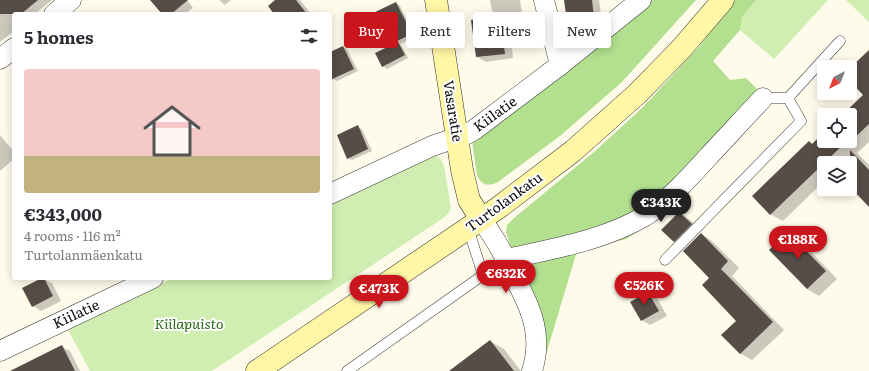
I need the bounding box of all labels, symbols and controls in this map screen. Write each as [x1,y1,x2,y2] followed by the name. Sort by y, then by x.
[344,12,398,48] chip: Buy
[406,12,465,48] chip: Rent
[473,12,545,48] chip: Filters
[553,12,611,48] chip: New
[24,24,94,49] text: 5 homes
[298,25,320,47] icon: filters
[817,60,857,100] north arrow
[817,60,857,196] map controls
[439,79,469,143] street label: Vasaratie
[469,91,520,136] street label: Kiilatie
[136,95,208,167] icon: home
[817,108,857,148] button: locate
[817,156,857,196] button: layers
[461,166,546,236] street label: Turtolankatu
[633,189,689,223] pin: €343K
[640,192,682,211] text: €343K
[24,201,102,226] text: €343,000
[24,226,121,245] text: 4 rooms · 116 m²
[770,226,826,260] pin: €188K
[778,229,818,248] text: €188K
[24,245,143,264] text: Turtolanmäenkatu
[478,260,534,294] pin: €632K
[486,263,526,282] text: €632K
[616,272,672,306] pin: €526K
[351,275,407,309] pin: €473K
[624,275,664,294] text: €526K
[359,278,399,297] text: €473K
[49,294,102,333] street label: Kiilatie
[155,313,223,333] park label: Kiilapuisto

